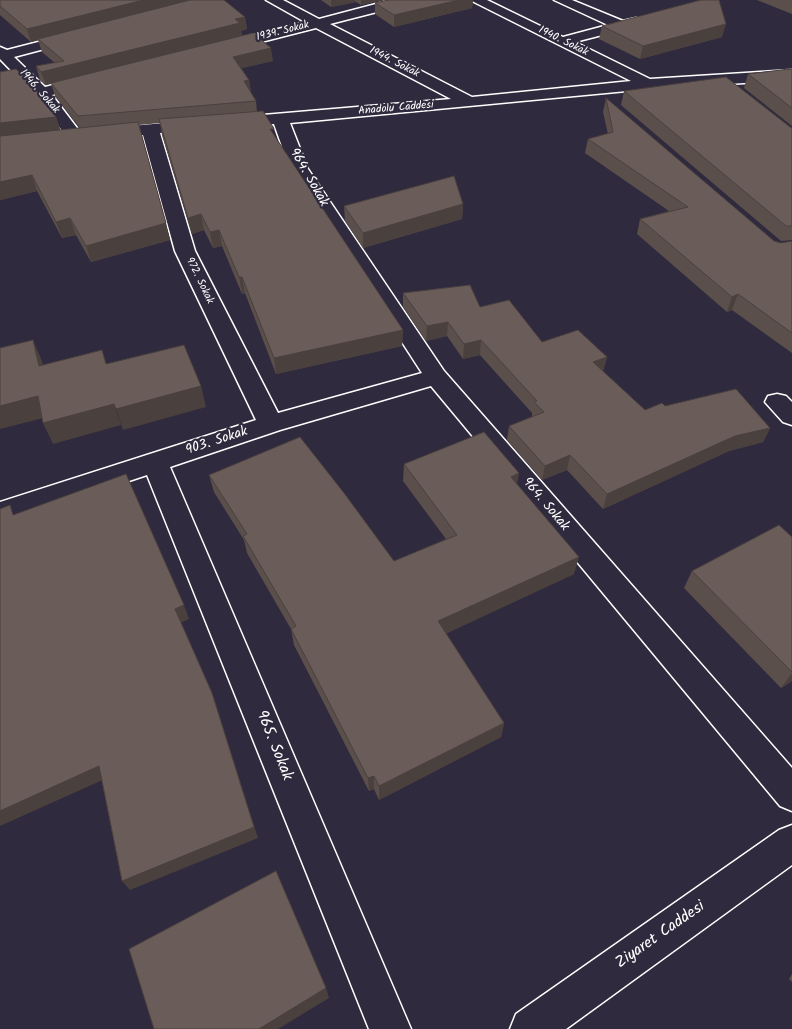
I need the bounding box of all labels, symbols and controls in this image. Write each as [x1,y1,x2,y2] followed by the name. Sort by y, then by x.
[255,19,311,45] street label: 1939. Sokak
[536,24,590,60] street label: 1940. Sokak
[367,45,421,81] street label: 1944. Sokak
[16,67,62,117] street label: 1946. Sokak
[358,99,434,119] street label: Anadolu Caddesi
[285,146,331,210] street label: 964. Sokak
[182,256,216,306] street label: 972. Sokak
[184,424,250,460] street label: 903. Sokak
[518,475,572,535] street label: 964. Sokak
[250,708,296,784] street label: 965. Sokak
[613,898,709,974] street label: Ziyaret Caddesi

